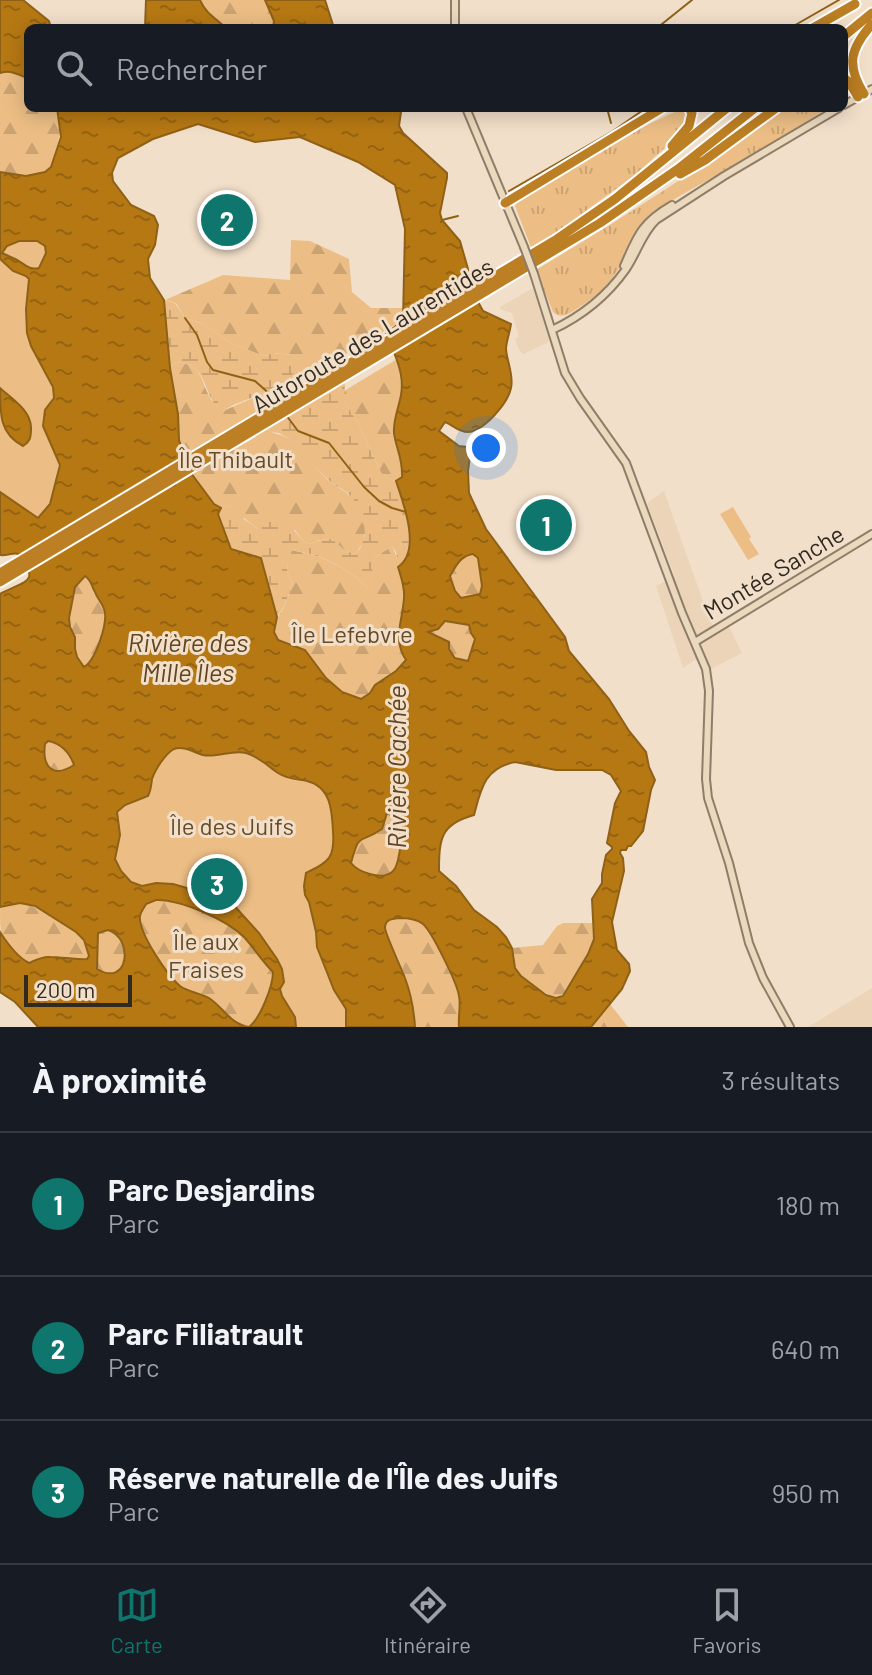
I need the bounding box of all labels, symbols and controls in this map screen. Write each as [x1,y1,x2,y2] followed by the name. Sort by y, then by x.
[24,24,848,112] search box
[52,46,96,90] icon: search
[116,50,267,86] text: Rechercher
[201,190,253,250] pin: 2
[246,251,498,418] street label: Autoroute des Laurentides
[466,428,506,468] your location
[179,444,293,473] park label: Île Thibault
[520,495,572,555] pin: 1
[698,518,849,625] street label: Montée Sanche
[291,619,413,648] park label: Île Lefebvre
[128,626,248,687] water label: Rivière des Mille Îles
[380,685,411,849] water label: Rivière Cachée
[170,811,294,840] park label: Île des Juifs
[191,854,243,914] pin: 3
[168,926,244,983] park label: Île aux Fraises
[24,971,132,1007] scale bar
[36,976,95,1002] text: 200 m
[32,1059,207,1100] text: À proximité
[721,1064,840,1095] text: 3 résultats
[108,1171,315,1207] text: Parc Desjardins
[53,1189,63,1220] text: 1
[776,1189,840,1220] text: 180 m
[108,1207,159,1238] text: Parc
[108,1315,303,1351] text: Parc Filiatrault
[51,1333,65,1364] text: 2
[771,1333,840,1364] text: 640 m
[108,1351,159,1382] text: Parc
[108,1459,558,1495] text: Réserve naturelle de l'Île des Juifs
[51,1477,65,1508] text: 3
[772,1477,840,1508] text: 950 m
[108,1495,159,1526] text: Parc
[111,1583,163,1657] tab: Carte
[384,1583,471,1657] tab: Itinéraire
[692,1583,761,1657] tab: Favoris

